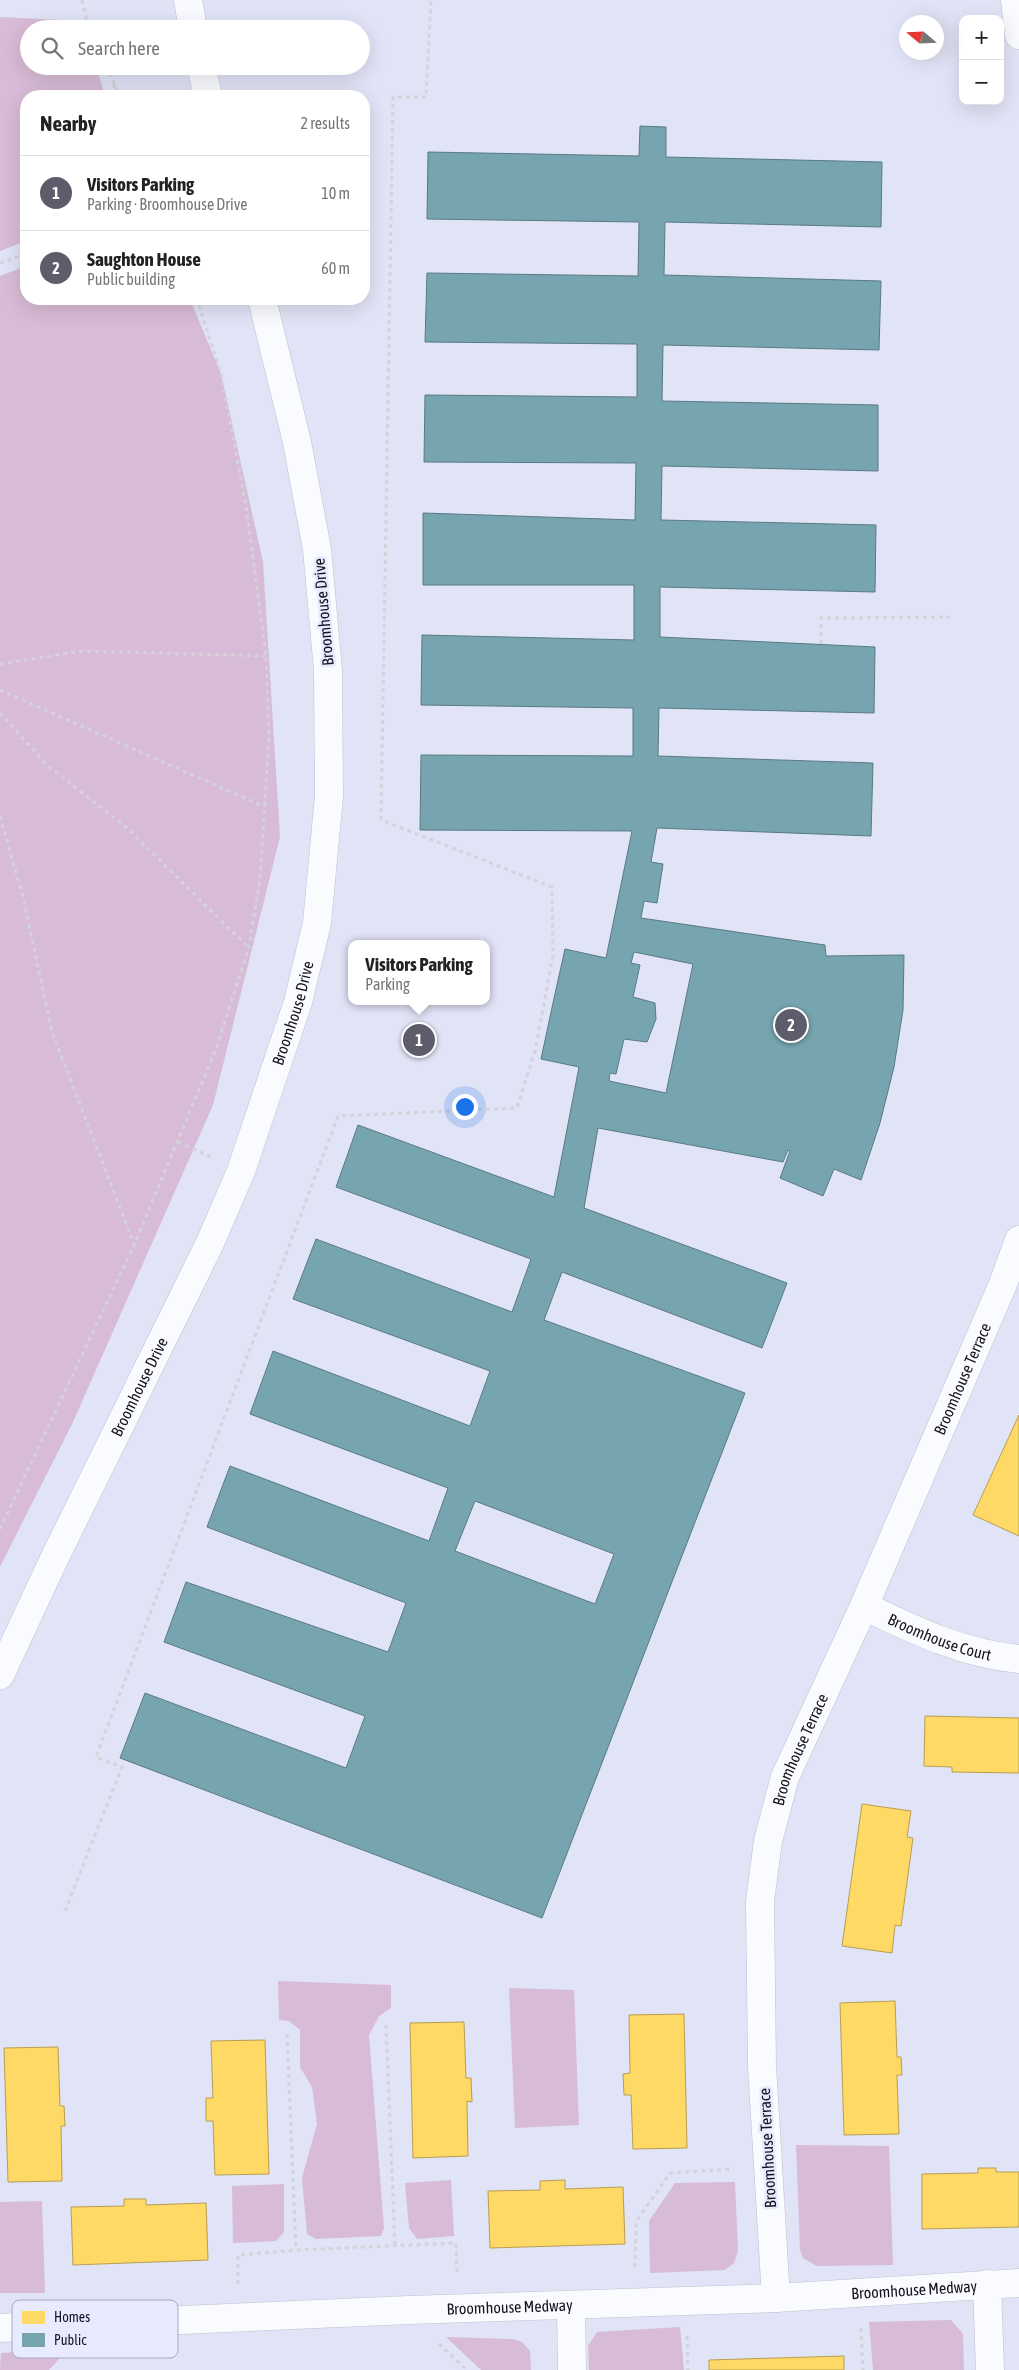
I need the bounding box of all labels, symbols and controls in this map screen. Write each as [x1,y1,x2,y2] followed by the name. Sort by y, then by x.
[899,15,944,60] north arrow
[959,15,1004,105] map controls
[959,15,1004,60] button: +
[20,20,370,75] search box
[38,34,66,62] icon: search
[78,37,160,59] text: Search here
[959,60,1004,105] button: −
[40,111,96,135] text: Nearby
[300,114,350,132] text: 2 results
[87,173,194,195] text: Visitors Parking
[52,184,60,202] text: 1
[321,184,350,202] text: 10 m
[87,195,247,213] text: Parking · Broomhouse Drive
[87,248,201,270] text: Saughton House
[52,259,60,277] text: 2
[321,259,350,277] text: 60 m
[87,270,175,288] text: Public building
[309,557,337,667] street label: Broomhouse Drive
[348,940,490,1005] popup
[365,953,473,975] text: Visitors Parking
[268,959,317,1068] street label: Broomhouse Drive
[365,975,410,993] text: Parking
[775,1006,807,1044] pin: 2
[403,1021,435,1059] pin: 1
[452,1094,478,1120] your location
[930,1320,994,1438] street label: Broomhouse Terrace
[107,1334,171,1439] street label: Broomhouse Drive
[885,1610,993,1664] street label: Broomhouse Court
[769,1691,831,1808] street label: Broomhouse Terrace
[755,2088,779,2208] street label: Broomhouse Terrace
[851,2277,978,2302] street label: Broomhouse Medway
[446,2296,573,2318] street label: Broomhouse Medway
[12,2300,178,2358] legend
[54,2309,90,2325] text: Homes
[54,2332,87,2348] text: Public

